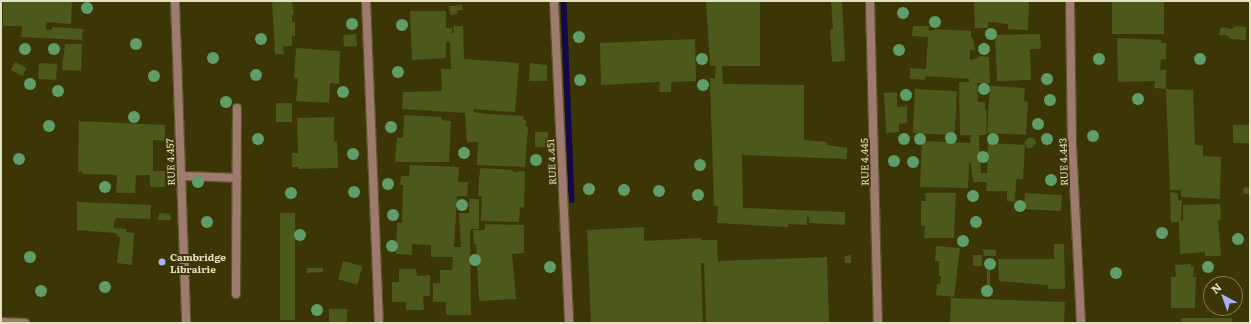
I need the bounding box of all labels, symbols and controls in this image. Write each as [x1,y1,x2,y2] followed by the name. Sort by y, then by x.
[163,138,177,186] street label: RUE 4.457
[858,138,870,186] street label: RUE 4.445
[1056,138,1070,186] street label: RUE 4.443
[544,139,558,185] street label: RUE 4.451
[170,250,226,274] place label: Cambridge Librairie
[157,257,167,267] marker: Cambridge Librairie
[1203,276,1243,316] north arrow
[1207,279,1225,297] text: N

